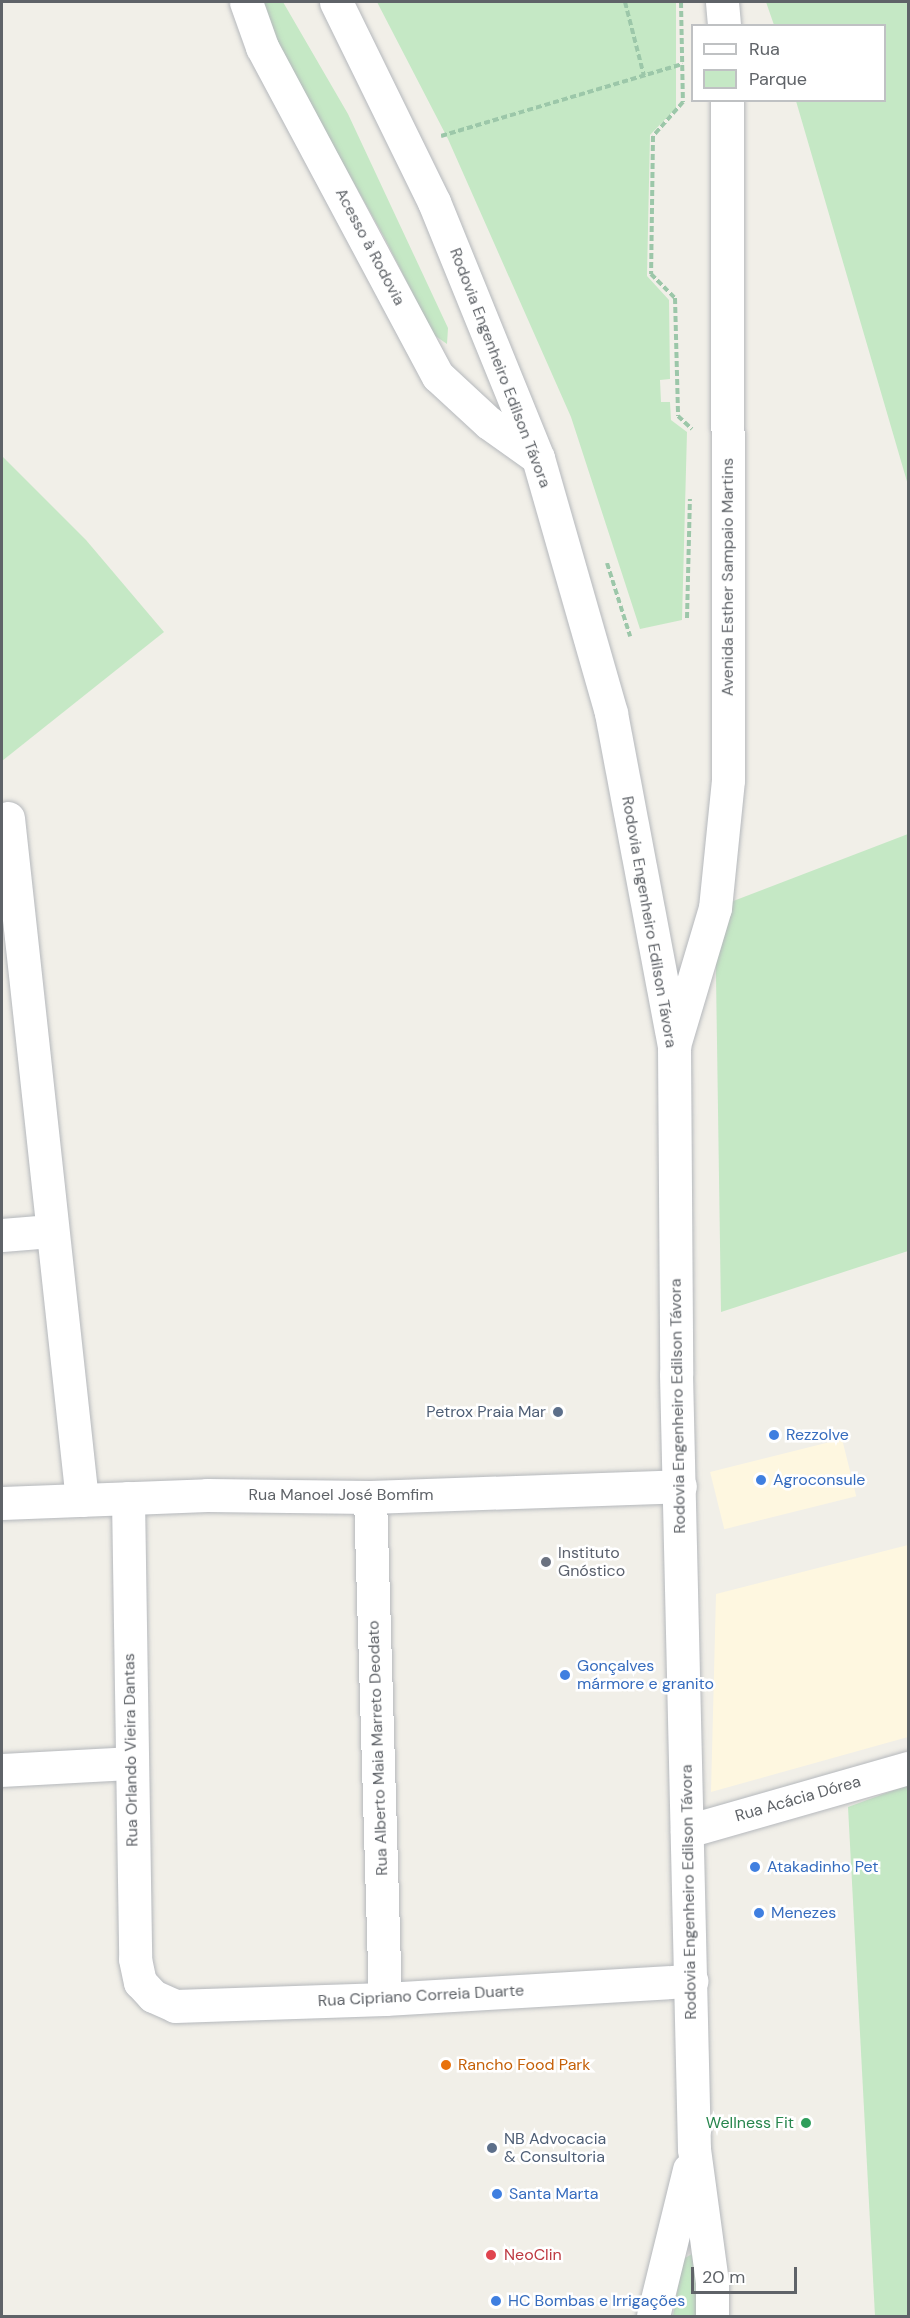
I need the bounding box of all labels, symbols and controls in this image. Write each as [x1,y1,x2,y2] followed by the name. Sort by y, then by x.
[691,24,886,102] legend
[749,37,780,61] text: Rua
[749,67,807,91] text: Parque
[331,185,409,309] street label: Acesso à Rodovia
[445,245,555,491] street label: Rodovia Engenheiro Edilson Távora
[718,458,738,696] street label: Avenida Esther Sampaio Martins
[617,795,681,1049] street label: Rodovia Engenheiro Edilson Távora
[666,1278,690,1534] street label: Rodovia Engenheiro Edilson Távora
[426,1402,546,1422] place label: Petrox Praia Mar
[551,1405,565,1419] marker: Petrox Praia Mar
[786,1425,849,1445] place label: Rezzolve
[767,1428,781,1442] marker: Rezzolve
[773,1470,865,1490] place label: Agroconsule
[754,1473,768,1487] marker: Agroconsule
[249,1485,433,1505] street label: Rua Manoel José Bomfim
[558,1543,625,1581] place label: Instituto Gnóstico
[539,1555,553,1569] marker: Instituto Gnóstico
[364,1620,392,1876] street label: Rua Alberto Maia Marreto Deodato
[120,1653,142,1847] street label: Rua Orlando Vieira Dantas
[577,1656,714,1694] place label: Gonçalves mármore e granito
[558,1668,572,1682] marker: Gonçalves mármore e granito
[677,1764,701,2020] street label: Rodovia Engenheiro Edilson Távora
[733,1772,863,1826] street label: Rua Acácia Dórea
[767,1857,879,1877] place label: Atakadinho Pet
[748,1860,762,1874] marker: Atakadinho Pet
[771,1903,836,1923] place label: Menezes
[752,1906,766,1920] marker: Menezes
[317,1981,525,2011] street label: Rua Cipriano Correia Duarte
[458,2055,590,2075] place label: Rancho Food Park
[439,2058,453,2072] marker: Rancho Food Park
[706,2113,794,2133] place label: Wellness Fit
[799,2116,813,2130] marker: Wellness Fit
[504,2129,606,2167] place label: NB Advocacia & Consultoria
[485,2141,499,2155] marker: NB Advocacia & Consultoria
[509,2184,598,2204] place label: Santa Marta
[490,2187,504,2201] marker: Santa Marta
[504,2245,562,2265] place label: NeoClin
[482,2246,500,2264] marker: NeoClin
[694,2255,800,2293] scale bar
[702,2265,745,2289] text: 20 m
[508,2291,685,2311] place label: HC Bombas e Irrigações
[489,2294,503,2308] marker: HC Bombas e Irrigações

